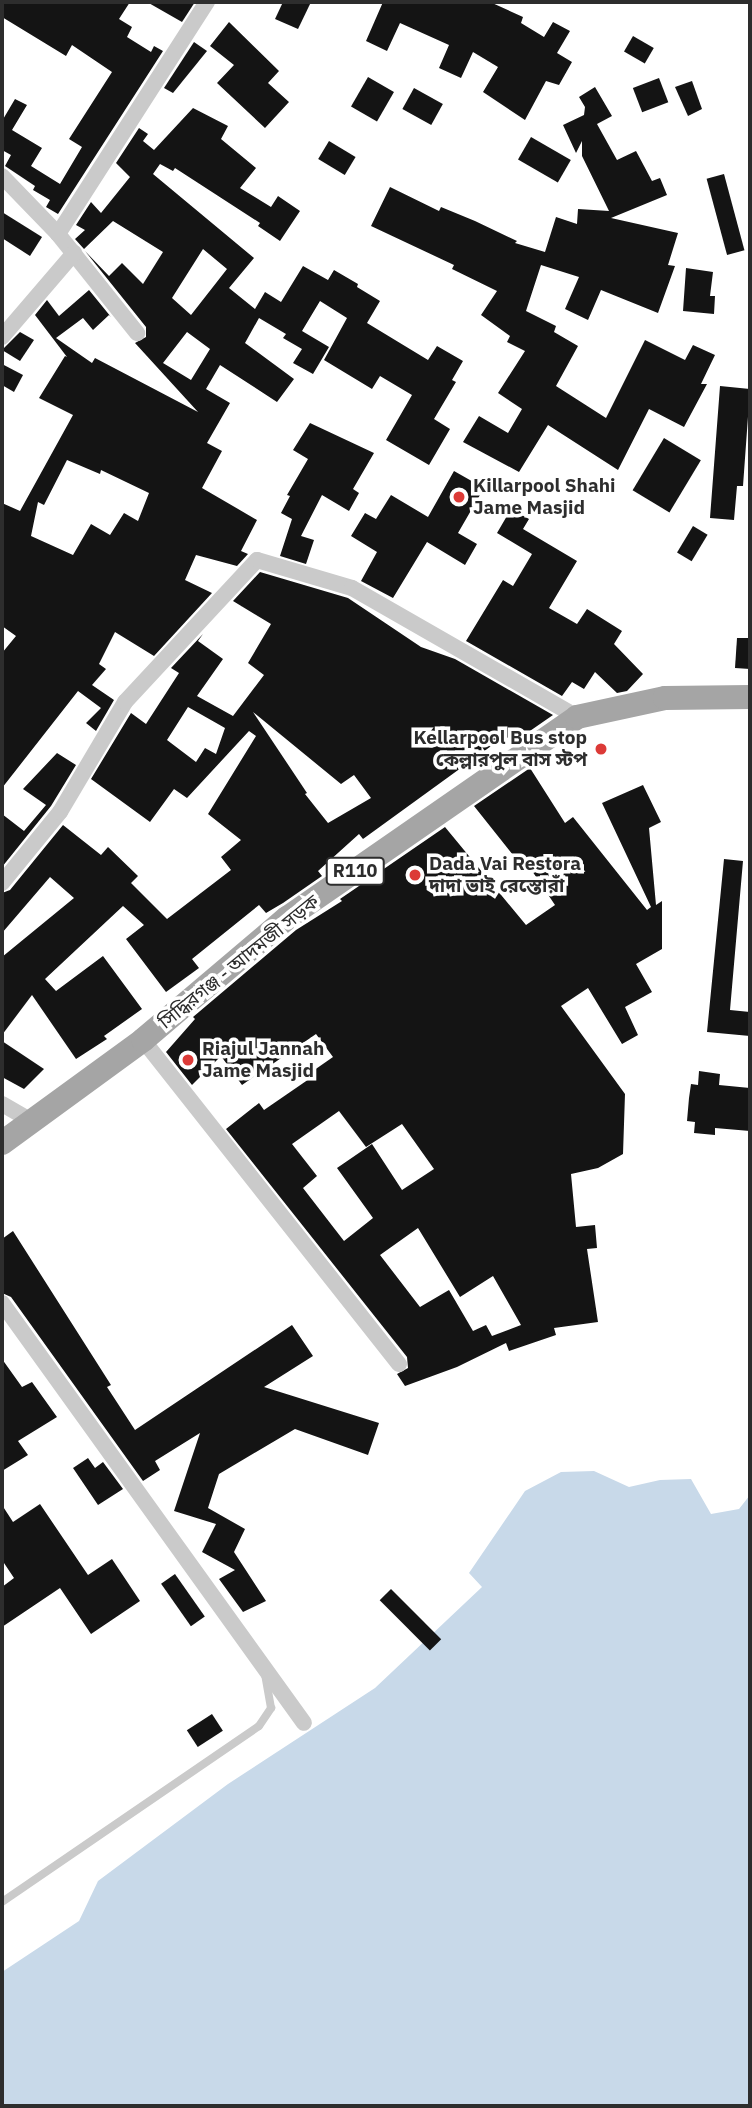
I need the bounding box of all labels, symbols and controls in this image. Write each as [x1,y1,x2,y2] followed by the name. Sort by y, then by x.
[473,475,615,519] place label: Killarpool Shahi Jame Masjid
[451,489,467,505] marker: Killarpool Shahi Jame Masjid
[414,727,587,771] place label: Kellarpool Bus stop কেল্লারপুল বাস স্টপ
[593,741,609,757] marker: Kellarpool Bus stop কেল্লারপুল বাস স্টপ
[429,853,581,897] place label: Dada Vai Restora দাদা ভাই রেস্তোরাঁ
[325,856,385,886] road number: R110
[407,867,423,883] marker: Dada Vai Restora দাদা ভাই রেস্তোরাঁ
[154,890,324,1034] street label: সিদ্ধিরগঞ্জ - আদমজী সড়ক
[202,1038,324,1082] place label: Riajul Jannah Jame Masjid
[180,1052,196,1068] marker: Riajul Jannah Jame Masjid

